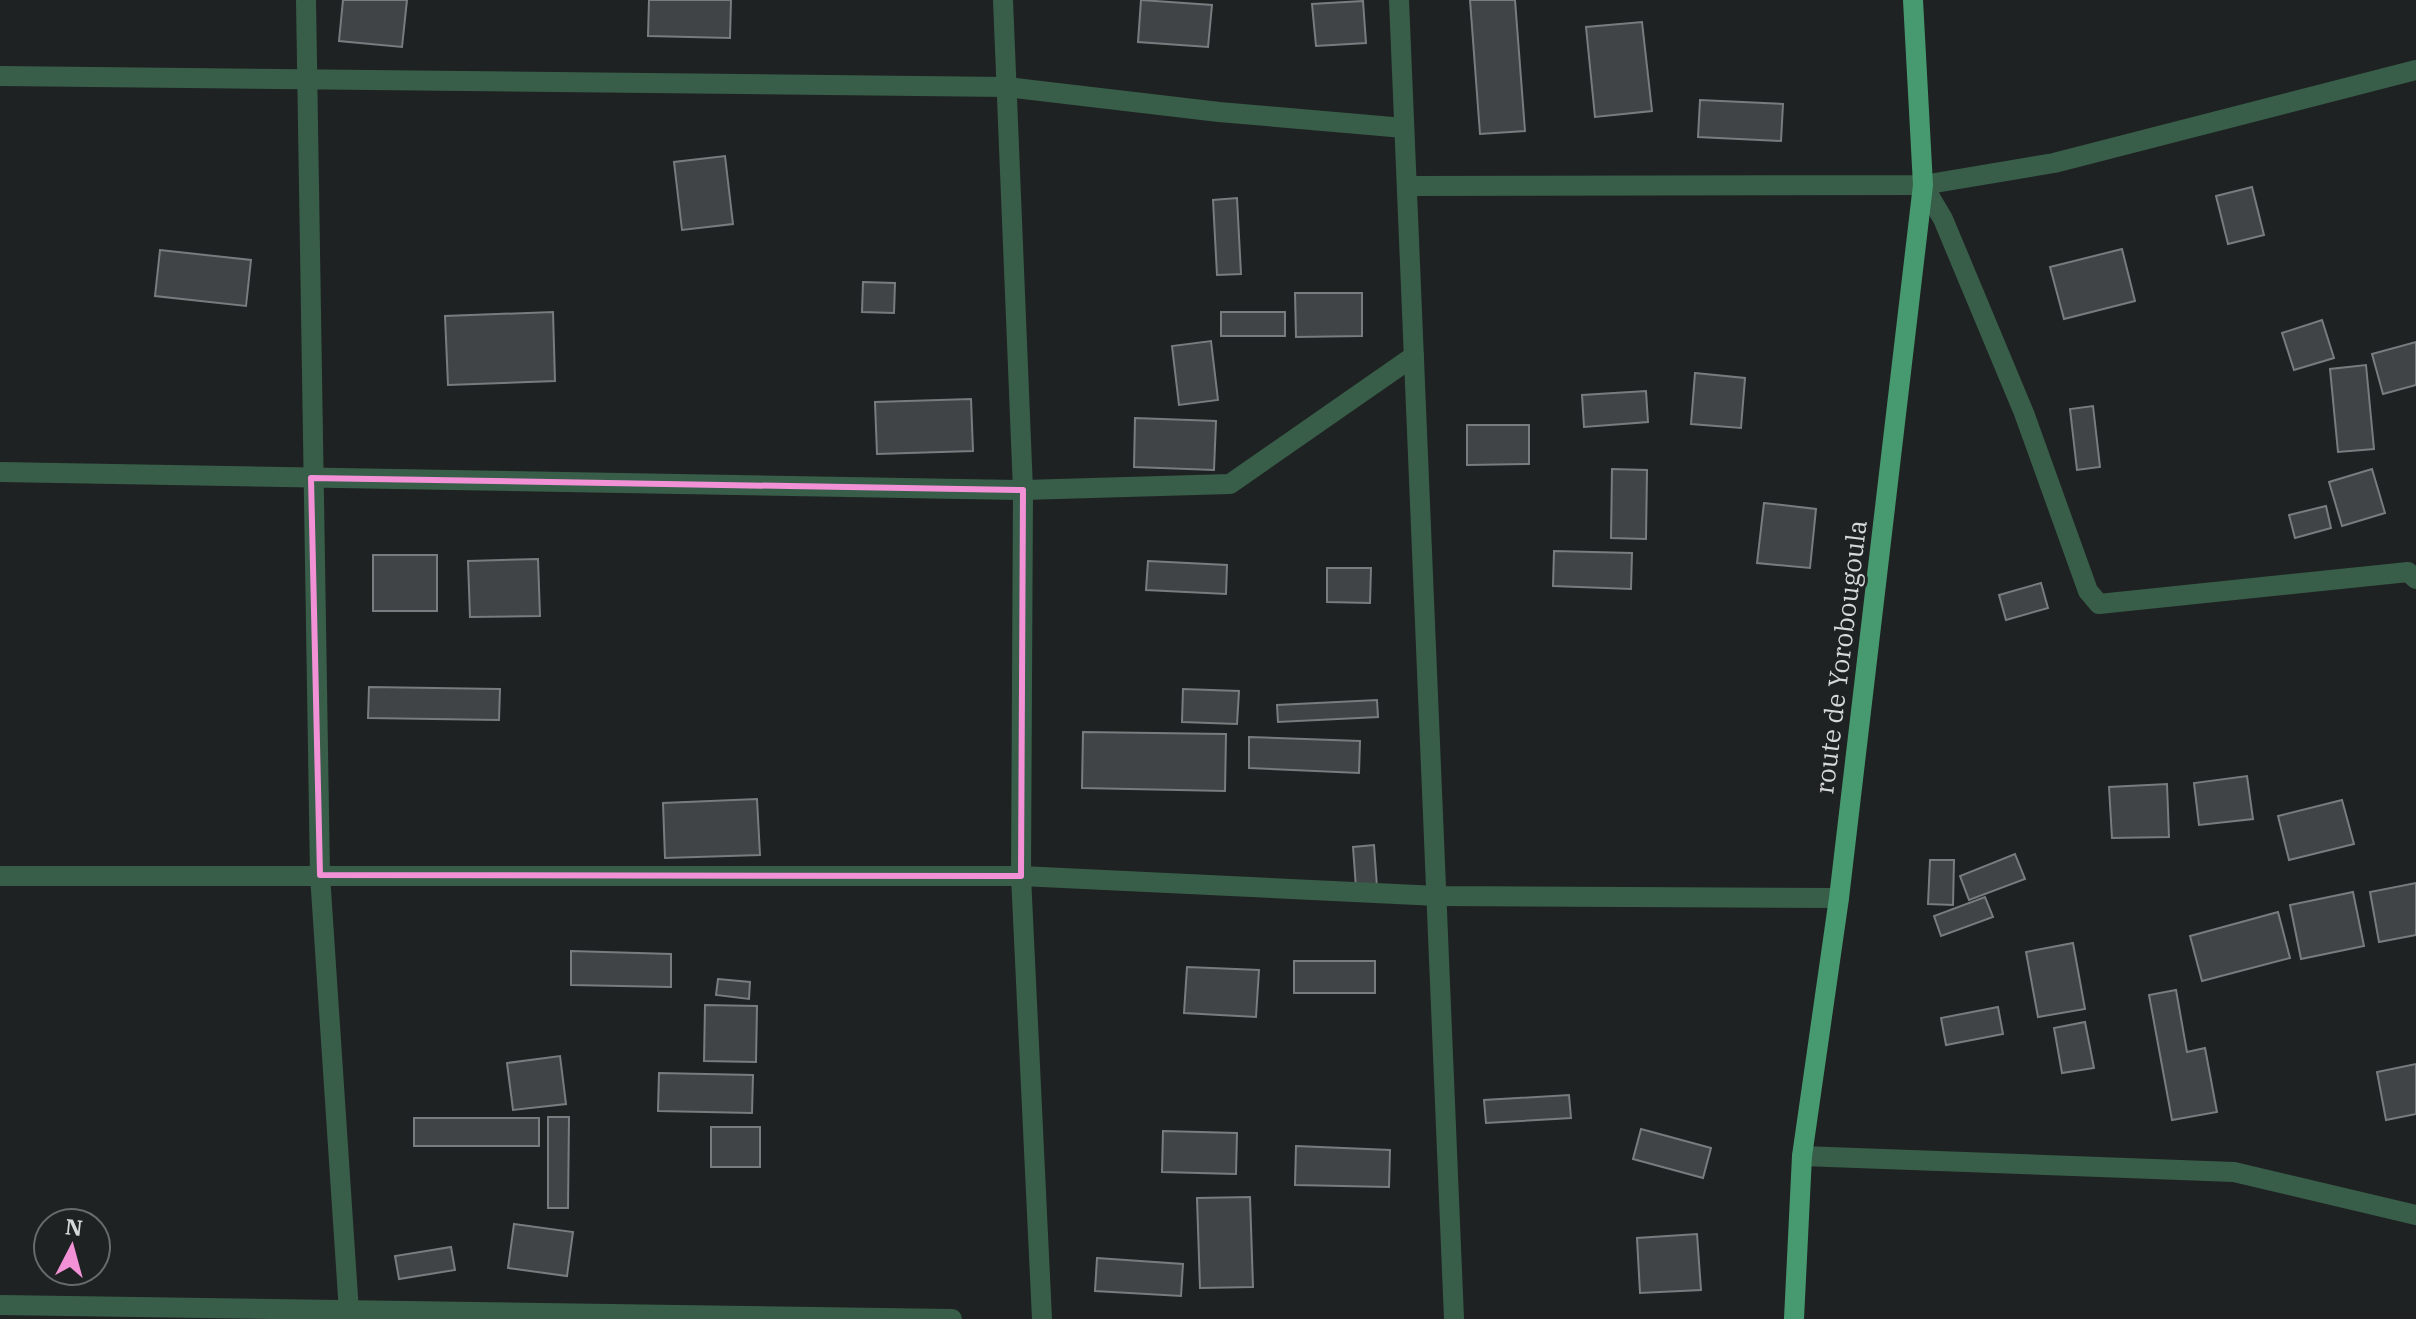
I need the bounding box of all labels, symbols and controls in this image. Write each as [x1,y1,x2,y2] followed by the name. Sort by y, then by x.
[1806,518,1874,796] street label: route de Yorobougoula
[32,1207,112,1287] north arrow
[64,1211,84,1242] text: N

